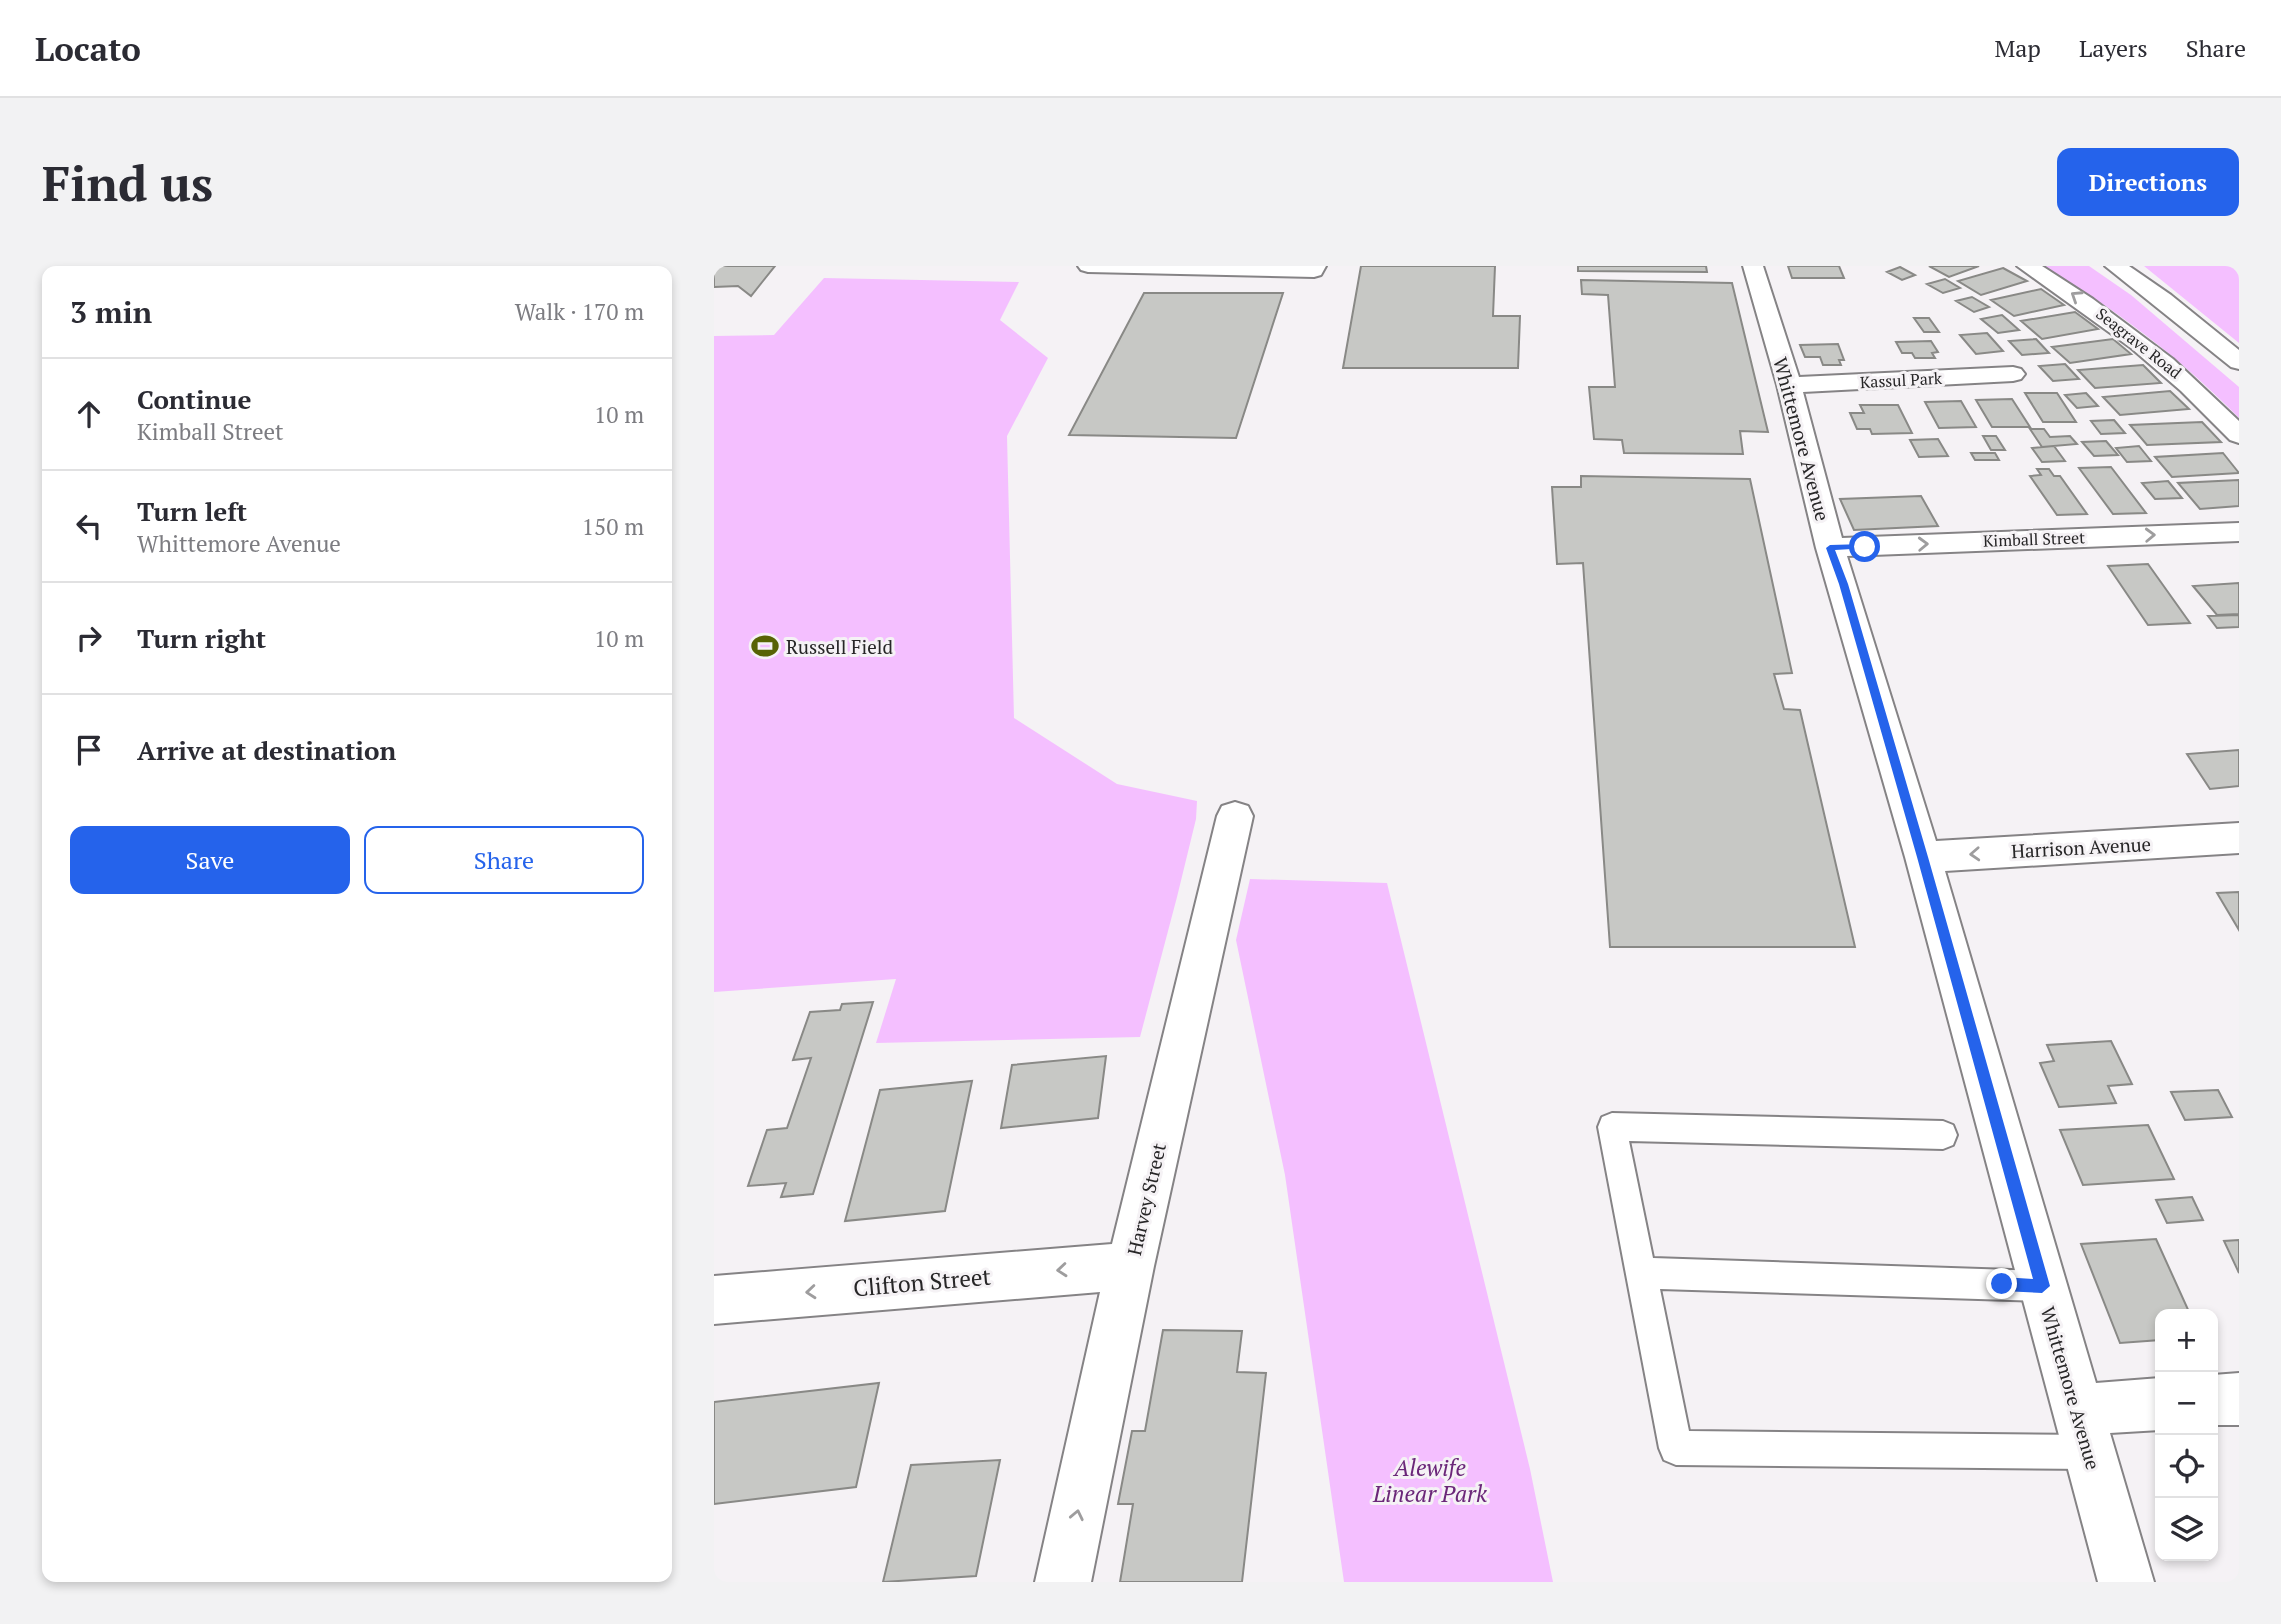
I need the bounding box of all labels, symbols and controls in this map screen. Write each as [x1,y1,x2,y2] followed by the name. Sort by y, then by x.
[35,27,141,70] text: Locato
[1994,32,2041,64] text: Map
[2079,32,2148,64] text: Layers
[2186,32,2246,64] text: Share
[2057,148,2239,216] button: Directions
[42,150,213,215] text: Find us
[2070,291,2083,304] one-way arrow
[70,292,152,332] text: 3 min
[515,296,644,327] text: Walk · 170 m
[2092,303,2186,383] street label: Seagrave Road
[1768,354,1836,524] street label: Whittemore Avenue
[1859,367,1943,393] street label: Kassul Park
[137,382,251,416] text: Continue
[70,395,108,433] icon: ahead
[594,399,644,430] text: 10 m
[137,416,284,447] text: Kimball Street
[137,494,247,528] text: Turn left
[70,507,108,545] icon: left
[582,511,644,542] text: 150 m
[1983,526,2085,552] street label: Kimball Street
[2145,527,2156,542] one-way arrow
[137,528,341,559] text: Whittemore Avenue
[1849,531,1880,562] route start
[1917,537,1928,552] one-way arrow
[70,619,108,657] icon: right
[137,621,266,655] text: Turn right
[594,623,644,654] text: 10 m
[750,631,780,661] sports icon: Russell Field
[786,634,893,659] place label: Russell Field
[70,731,108,769] icon: arrive
[137,733,396,767] text: Arrive at destination
[70,826,350,894] button: Save
[364,826,644,894] button: Share
[2010,831,2152,863] street label: Harrison Avenue
[1969,846,1980,861] one-way arrow
[1121,1140,1171,1258] street label: Harvey Street
[852,1260,993,1303] street label: Clifton Street
[1056,1262,1067,1277] one-way arrow
[1986,1268,2017,1299] route end
[805,1284,816,1299] one-way arrow
[2036,1304,2106,1472] street label: Whittemore Avenue
[2155,1309,2218,1561] map controls
[2155,1309,2218,1372] button: +
[2155,1372,2218,1435] button: −
[2155,1435,2218,1498] button: locate
[1372,1452,1488,1509] park label: Alewife Linear Park
[2155,1498,2218,1561] button: layers
[1069,1509,1084,1521] one-way arrow

